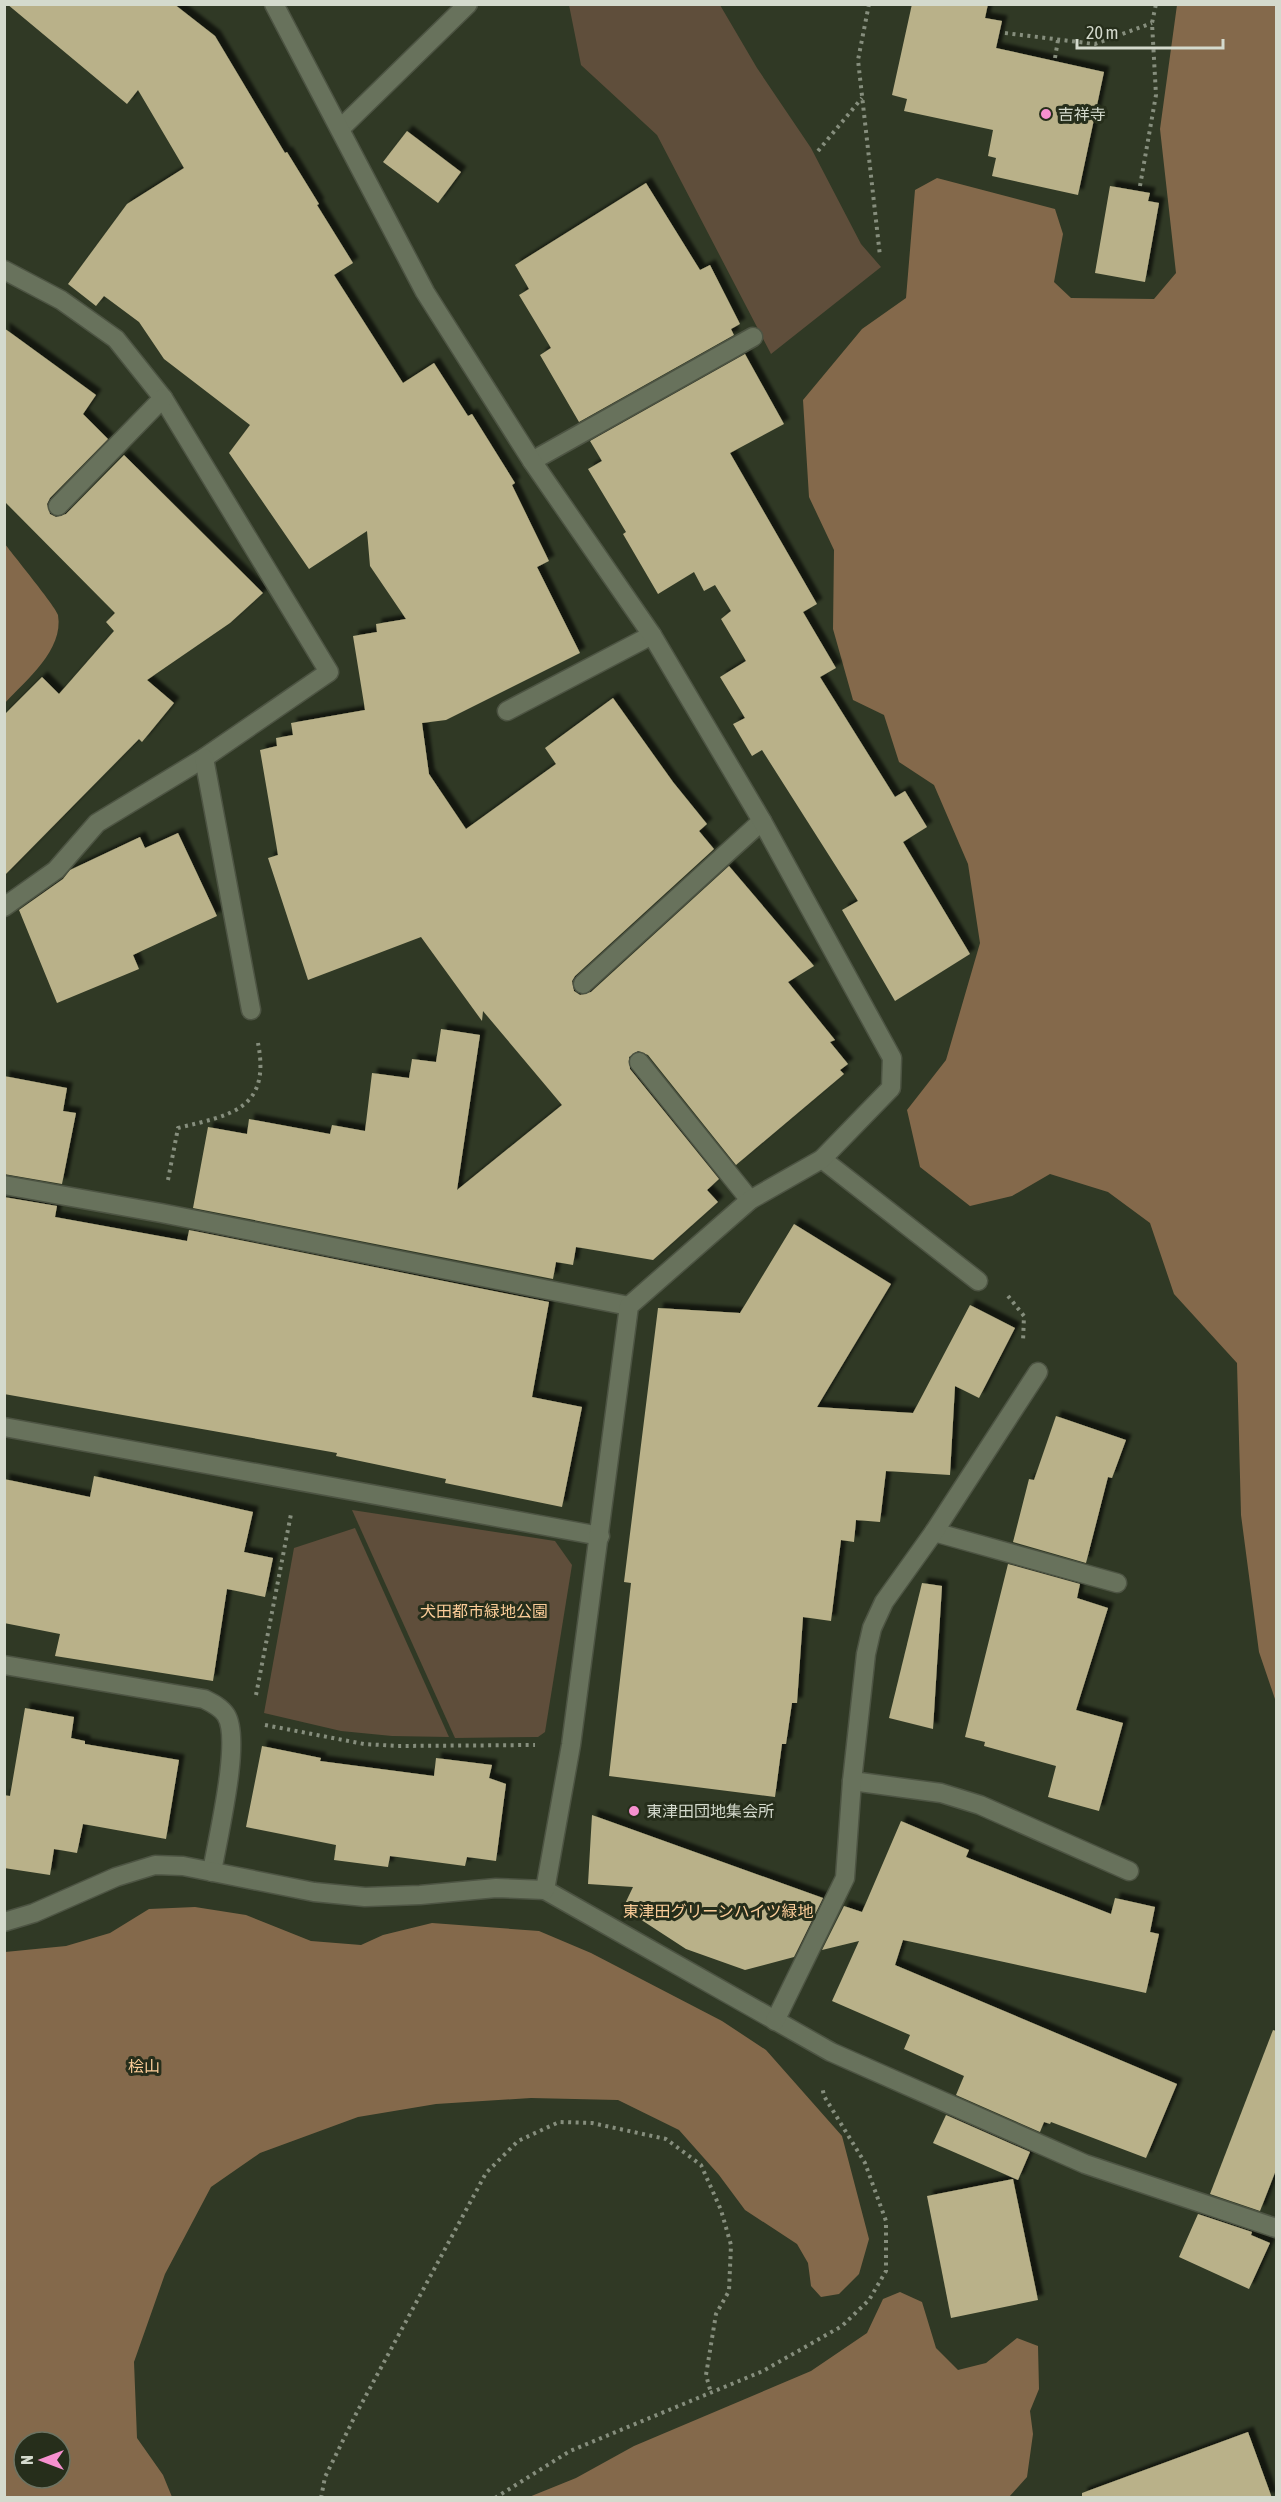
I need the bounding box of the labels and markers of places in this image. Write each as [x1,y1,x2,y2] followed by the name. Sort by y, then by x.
[1058,105,1106,123] place label: 吉祥寺
[1039,107,1053,121] marker: 吉祥寺
[646,1802,774,1820] place label: 東津田団地集会所
[627,1804,641,1818] marker: 東津田団地集会所

